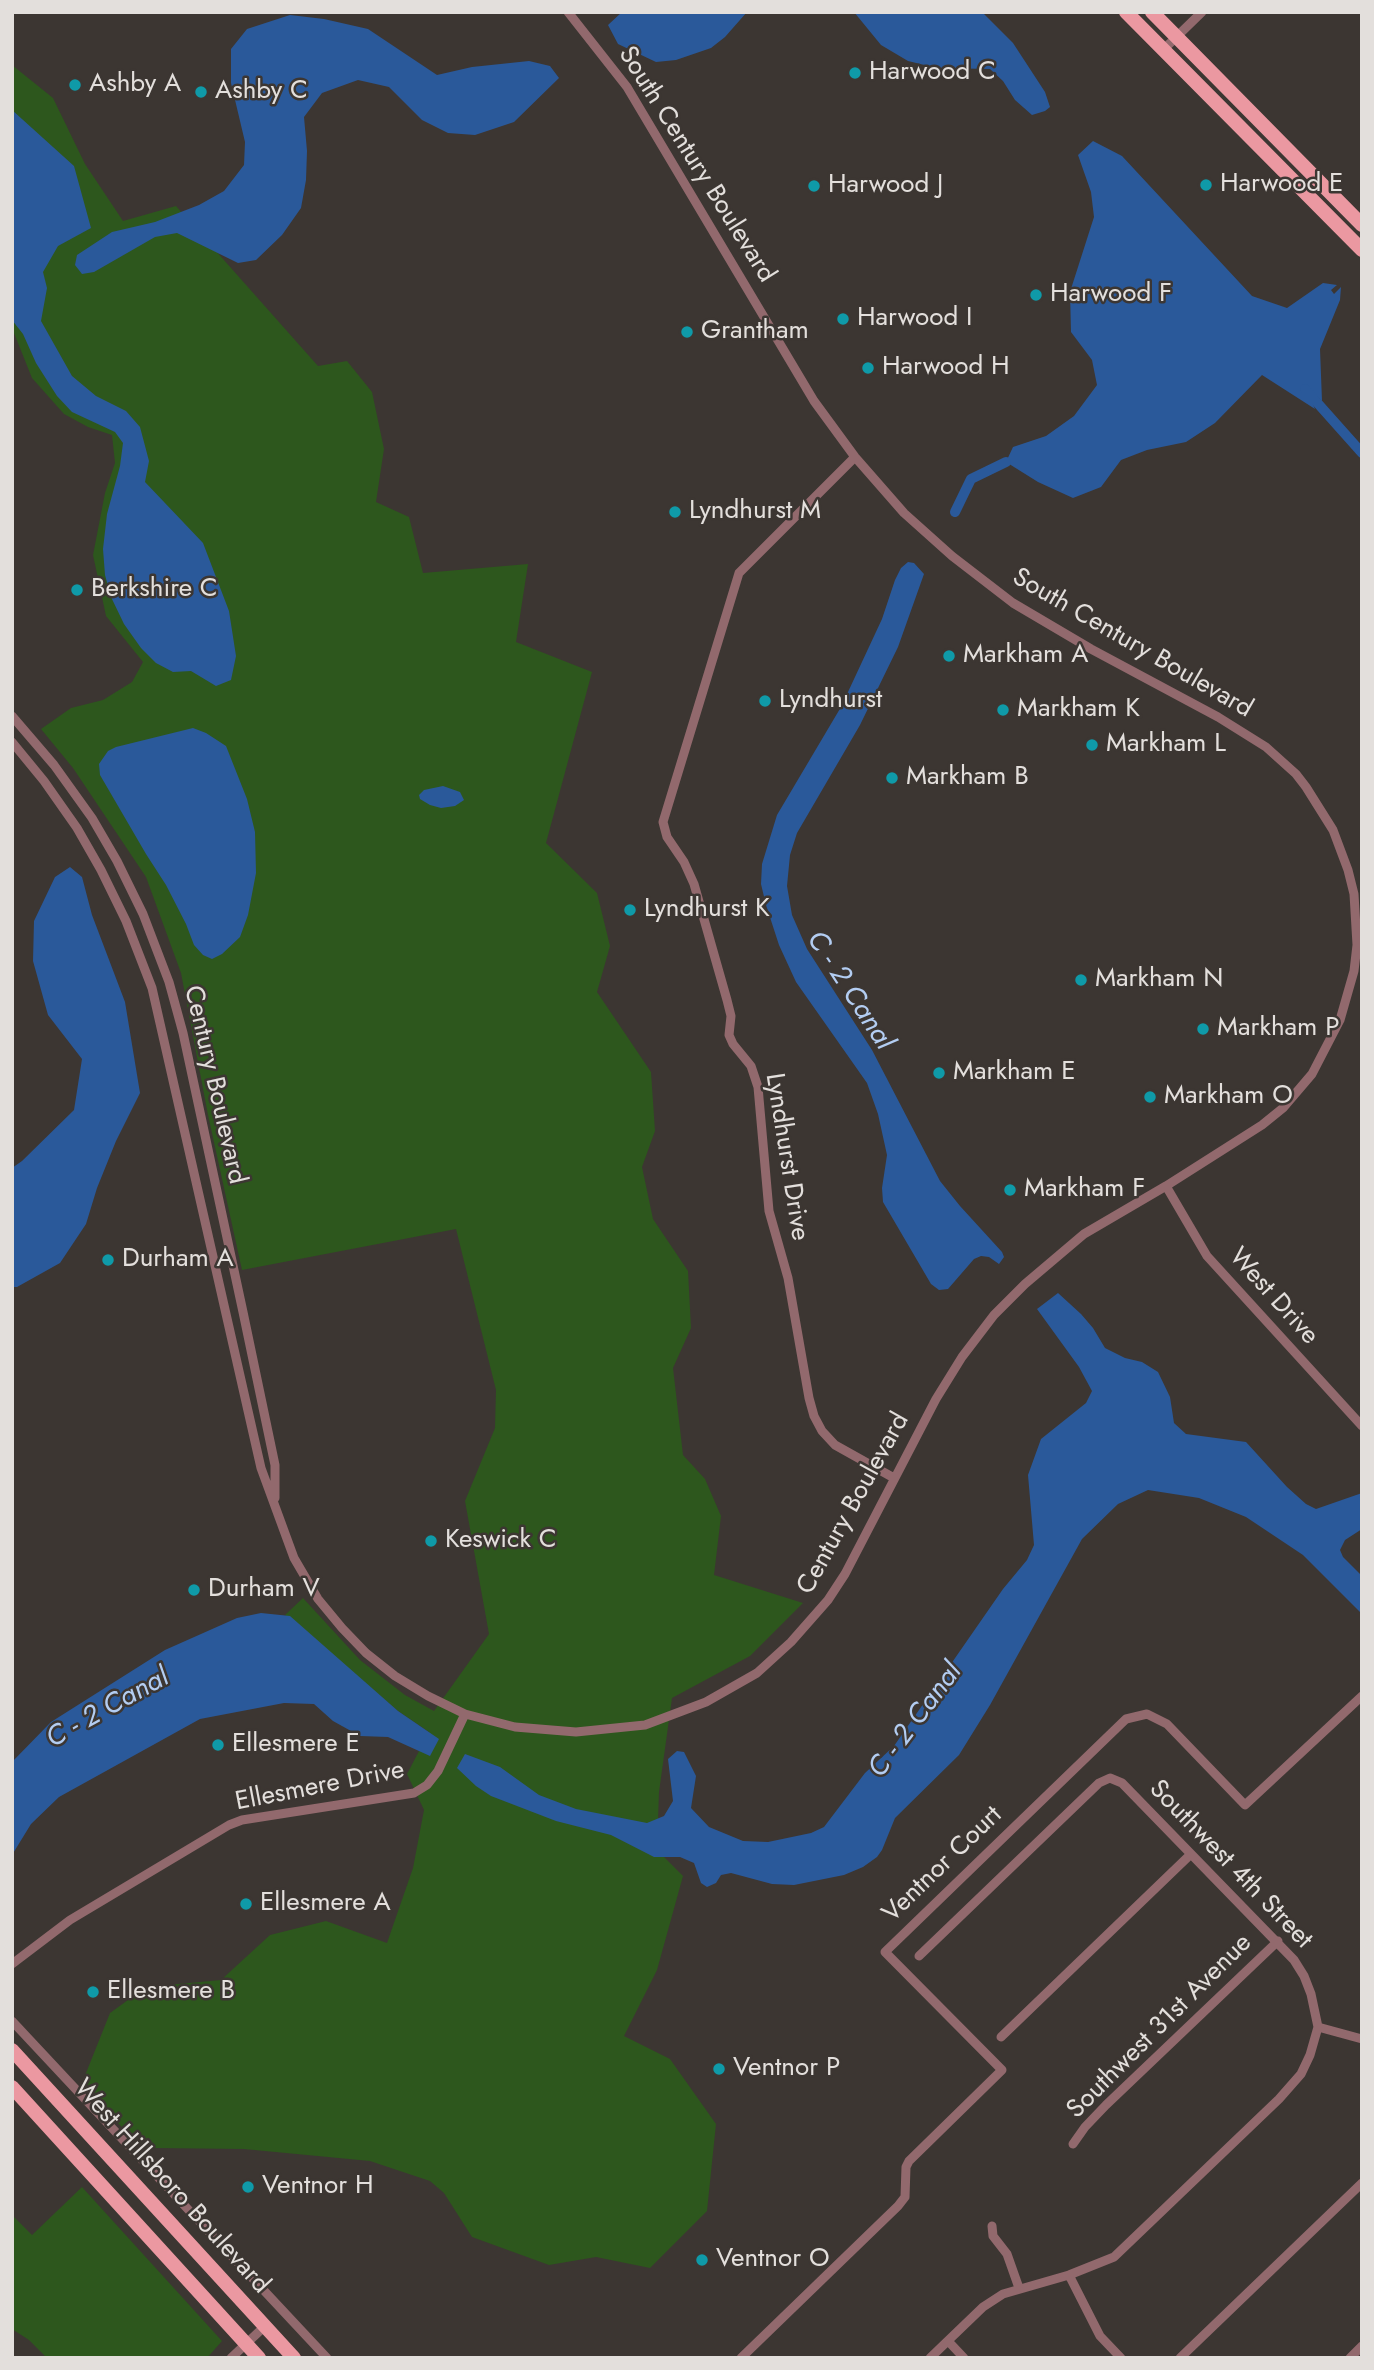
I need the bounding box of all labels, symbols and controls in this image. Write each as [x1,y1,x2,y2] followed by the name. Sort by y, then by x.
[611,41,781,289] street label: South Century Boulevard
[869,57,996,89] place label: Harwood C
[847,65,863,81] marker: Harwood C
[89,69,181,101] place label: Ashby A
[215,76,308,108] place label: Ashby C
[67,77,83,93] marker: Ashby A
[193,84,209,100] marker: Ashby C
[1220,169,1343,201] place label: Harwood E
[828,170,943,202] place label: Harwood J
[1198,177,1214,193] marker: Harwood E
[806,178,822,194] marker: Harwood J
[1050,279,1172,311] place label: Harwood F
[1028,287,1044,303] marker: Harwood F
[857,303,972,335] place label: Harwood I
[835,311,851,327] marker: Harwood I
[701,316,809,348] place label: Grantham
[679,324,695,340] marker: Grantham
[882,352,1010,384] place label: Harwood H
[860,360,876,376] marker: Harwood H
[689,496,821,528] place label: Lyndhurst M
[667,504,683,520] marker: Lyndhurst M
[1006,562,1258,726] street label: South Century Boulevard
[91,574,218,606] place label: Berkshire C
[69,582,85,598] marker: Berkshire C
[963,640,1088,672] place label: Markham A
[941,648,957,664] marker: Markham A
[779,685,882,717] place label: Lyndhurst
[757,693,773,709] marker: Lyndhurst
[1017,694,1140,726] place label: Markham K
[995,702,1011,718] marker: Markham K
[1106,729,1226,761] place label: Markham L
[1084,737,1100,753] marker: Markham L
[906,762,1029,794] place label: Markham B
[884,770,900,786] marker: Markham B
[644,894,770,926] place label: Lyndhurst K
[622,902,638,918] marker: Lyndhurst K
[798,925,900,1057] water label: C - 2 Canal
[1095,964,1223,996] place label: Markham N
[1073,972,1089,988] marker: Markham N
[176,983,252,1187] street label: Century Boulevard
[1217,1013,1339,1045] place label: Markham P
[1195,1021,1211,1037] marker: Markham P
[953,1057,1075,1089] place label: Markham E
[931,1065,947,1081] marker: Markham E
[757,1071,815,1243] street label: Lyndhurst Drive
[1164,1081,1293,1113] place label: Markham O
[1142,1089,1158,1105] marker: Markham O
[1024,1174,1145,1206] place label: Markham F
[1002,1182,1018,1198] marker: Markham F
[1221,1242,1325,1352] street label: West Drive
[122,1244,234,1276] place label: Durham A
[100,1252,116,1268] marker: Durham A
[791,1408,917,1600] street label: Century Boulevard
[445,1525,557,1557] place label: Keswick C
[423,1533,439,1549] marker: Keswick C
[208,1574,320,1606] place label: Durham V
[186,1582,202,1598] marker: Durham V
[862,1657,970,1785] water label: C - 2 Canal
[41,1662,175,1756] water label: C - 2 Canal
[232,1729,360,1761] place label: Ellesmere E
[210,1737,226,1753] marker: Ellesmere E
[233,1755,407,1819] street label: Ellesmere Drive
[1142,1774,1318,1956] street label: Southwest 4th Street
[877,1800,1009,1930] street label: Ventnor Court
[260,1888,391,1920] place label: Ellesmere A
[238,1896,254,1912] marker: Ellesmere A
[1061,1928,1259,2126] street label: Southwest 31st Avenue
[107,1976,235,2008] place label: Ellesmere B
[85,1984,101,2000] marker: Ellesmere B
[733,2053,840,2085] place label: Ventnor P
[711,2061,727,2077] marker: Ventnor P
[66,2073,276,2301] street label: West Hillsboro Boulevard
[262,2171,374,2203] place label: Ventnor H
[240,2179,256,2195] marker: Ventnor H
[716,2244,829,2276] place label: Ventnor O
[694,2252,710,2268] marker: Ventnor O

